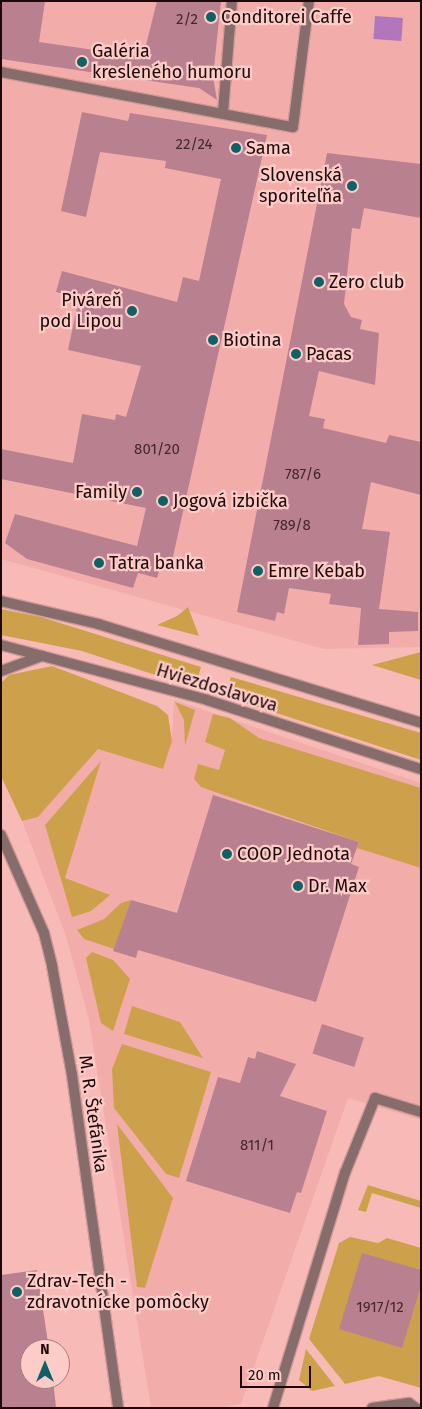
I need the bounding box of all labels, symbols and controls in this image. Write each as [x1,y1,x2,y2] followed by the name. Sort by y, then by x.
[221,6,352,28] place label: Conditorei Caffe
[176,11,198,29] house number: 2/2
[205,11,217,23] marker: Conditorei Caffe
[92,41,251,84] place label: Galéria kresleného humoru
[76,56,88,68] marker: Galéria kresleného humoru
[175,136,213,154] house number: 22/24
[246,137,291,159] place label: Sama
[230,142,242,154] marker: Sama
[259,165,342,208] place label: Slovenská sporiteľňa
[346,180,358,192] marker: Slovenská sporiteľňa
[329,271,405,293] place label: Zero club
[313,276,325,288] marker: Zero club
[40,290,122,332] place label: Piváreň pod Lipou
[126,305,138,317] marker: Piváreň pod Lipou
[223,329,281,351] place label: Biotina
[207,334,219,346] marker: Biotina
[306,343,352,365] place label: Pacas
[290,348,302,360] marker: Pacas
[134,441,180,459] house number: 801/20
[285,466,321,484] house number: 787/6
[75,481,127,503] place label: Family
[131,486,143,498] marker: Family
[173,490,288,512] place label: Jogová izbička
[157,495,169,507] marker: Jogová izbička
[273,517,311,535] house number: 789/8
[109,552,204,574] place label: Tatra banka
[93,557,105,569] marker: Tatra banka
[268,560,365,582] place label: Emre Kebab
[252,565,264,577] marker: Emre Kebab
[154,659,280,717] street label: Hviezdoslavova
[237,843,350,865] place label: COOP Jednota
[221,848,233,860] marker: COOP Jednota
[308,875,367,897] place label: Dr. Max
[292,880,304,892] marker: Dr. Max
[74,1054,112,1174] street label: M. R. Štefánika
[240,1137,274,1155] house number: 811/1
[27,1271,209,1314] place label: Zdrav-Tech - zdravotnícke pomôcky
[11,1286,23,1298] marker: Zdrav-Tech - zdravotnícke pomôcky
[356,1299,404,1317] house number: 1917/12
[20,1339,70,1389] north arrow
[40,1341,50,1358] text: N
[242,1356,313,1388] scale bar
[248,1366,281,1384] text: 20 m

